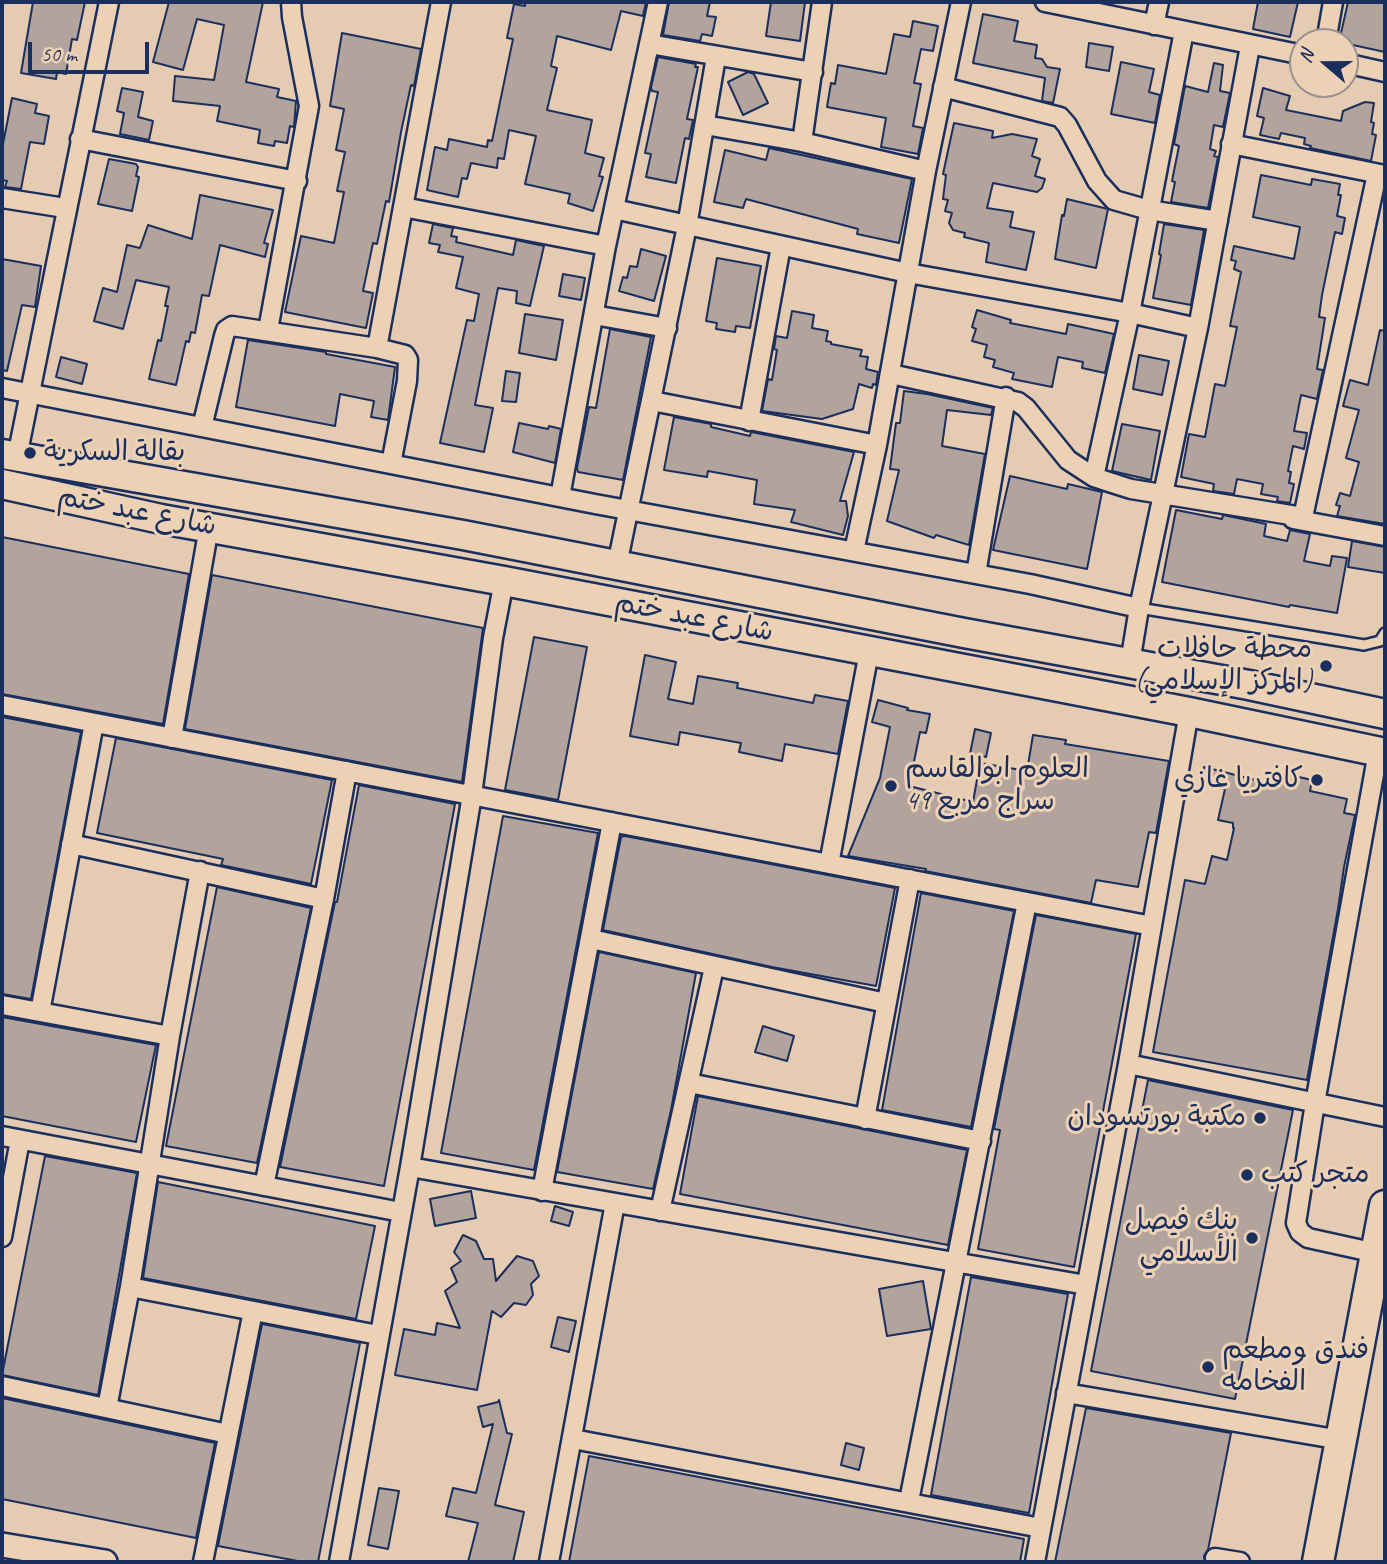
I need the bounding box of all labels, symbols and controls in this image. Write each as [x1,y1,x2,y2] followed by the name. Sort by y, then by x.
[32,28,152,72] scale bar
[1289,28,1359,98] north arrow
[41,41,77,67] text: 50 m
[1293,47,1319,66] text: N
[44,436,186,470] place label: بقالة السكرية
[22,445,38,461] marker: بقالة السكرية
[55,480,219,544] street label: شارع عبد ختم
[612,586,776,650] street label: شارع عبد ختم
[1134,633,1312,699] place label: محطة حافلات (المركز الإسلامي)
[1318,658,1334,674] marker: محطة حافلات (المركز الإسلامي)
[905,753,1089,819] place label: العلوم ابوالقاسم سراج مربع 49
[1174,763,1303,797] place label: كافتريا غازي
[1309,772,1325,788] marker: كافتريا غازي
[883,778,899,794] marker: العلوم ابوالقاسم سراج مربع 49
[1067,1101,1246,1135] place label: مكتبة بورتسودان
[1252,1110,1268,1126] marker: مكتبة بورتسودان
[1261,1158,1369,1192] place label: متجر كتب
[1239,1167,1255,1183] marker: متجر كتب
[1125,1205,1238,1271] place label: بنك فيصل الأسلامي
[1244,1230,1260,1246] marker: بنك فيصل الأسلامي
[1222,1334,1369,1400] place label: فندق ومطعم الفخامه
[1200,1359,1216,1375] marker: فندق ومطعم الفخامه

